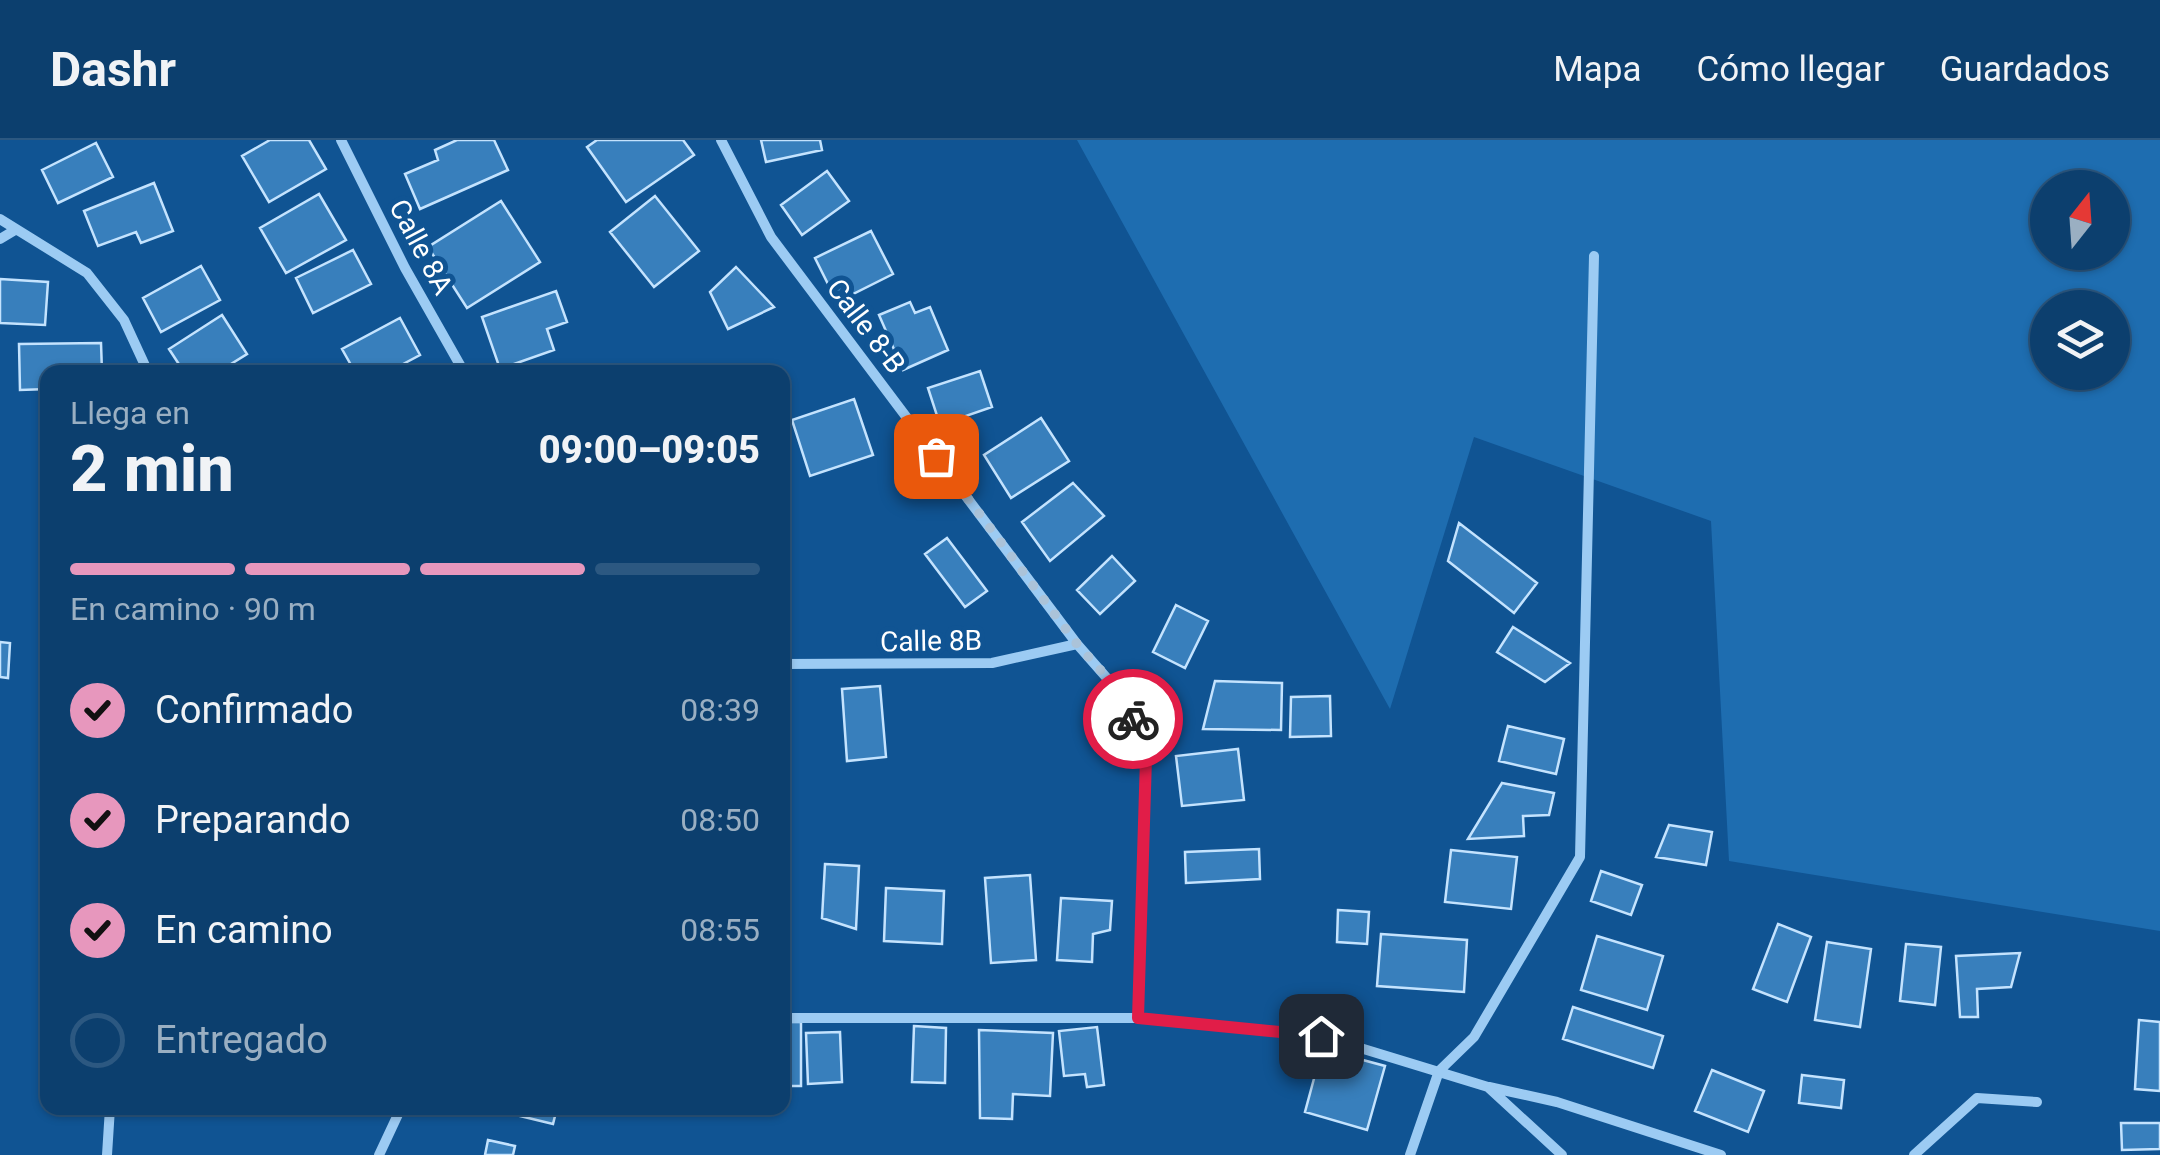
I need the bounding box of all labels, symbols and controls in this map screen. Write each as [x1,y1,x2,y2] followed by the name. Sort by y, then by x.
[50,41,176,98] text: Dashr
[1553,49,1642,90] text: Mapa
[1697,49,1885,90] text: Cómo llegar
[1940,49,2110,90] text: Guardados
[2030,170,2130,270] north arrow
[2030,170,2130,390] map controls
[382,194,460,300] street label: Calle 8A
[820,272,912,380] street label: Calle 8-B
[2030,290,2130,390] button: layers
[70,394,190,432] text: Llega en
[894,414,979,499] pin
[539,428,760,472] text: 09:00–09:05
[909,429,964,484] icon: bag
[70,431,234,507] text: 2 min
[70,590,316,628] text: En camino · 90 m
[880,624,982,658] street label: Calle 8B
[1083,669,1183,769] courier
[70,683,125,738] icon: check
[155,688,353,732] text: Confirmado
[680,691,760,729] text: 08:39
[1106,692,1161,747] icon: bike
[70,793,125,848] icon: check
[155,798,351,842] text: Preparando
[680,801,760,839] text: 08:50
[70,903,125,958] icon: check
[155,908,333,952] text: En camino
[680,911,760,949] text: 08:55
[1279,994,1364,1079] pin
[1294,1009,1349,1064] icon: home
[155,1018,328,1062] text: Entregado

